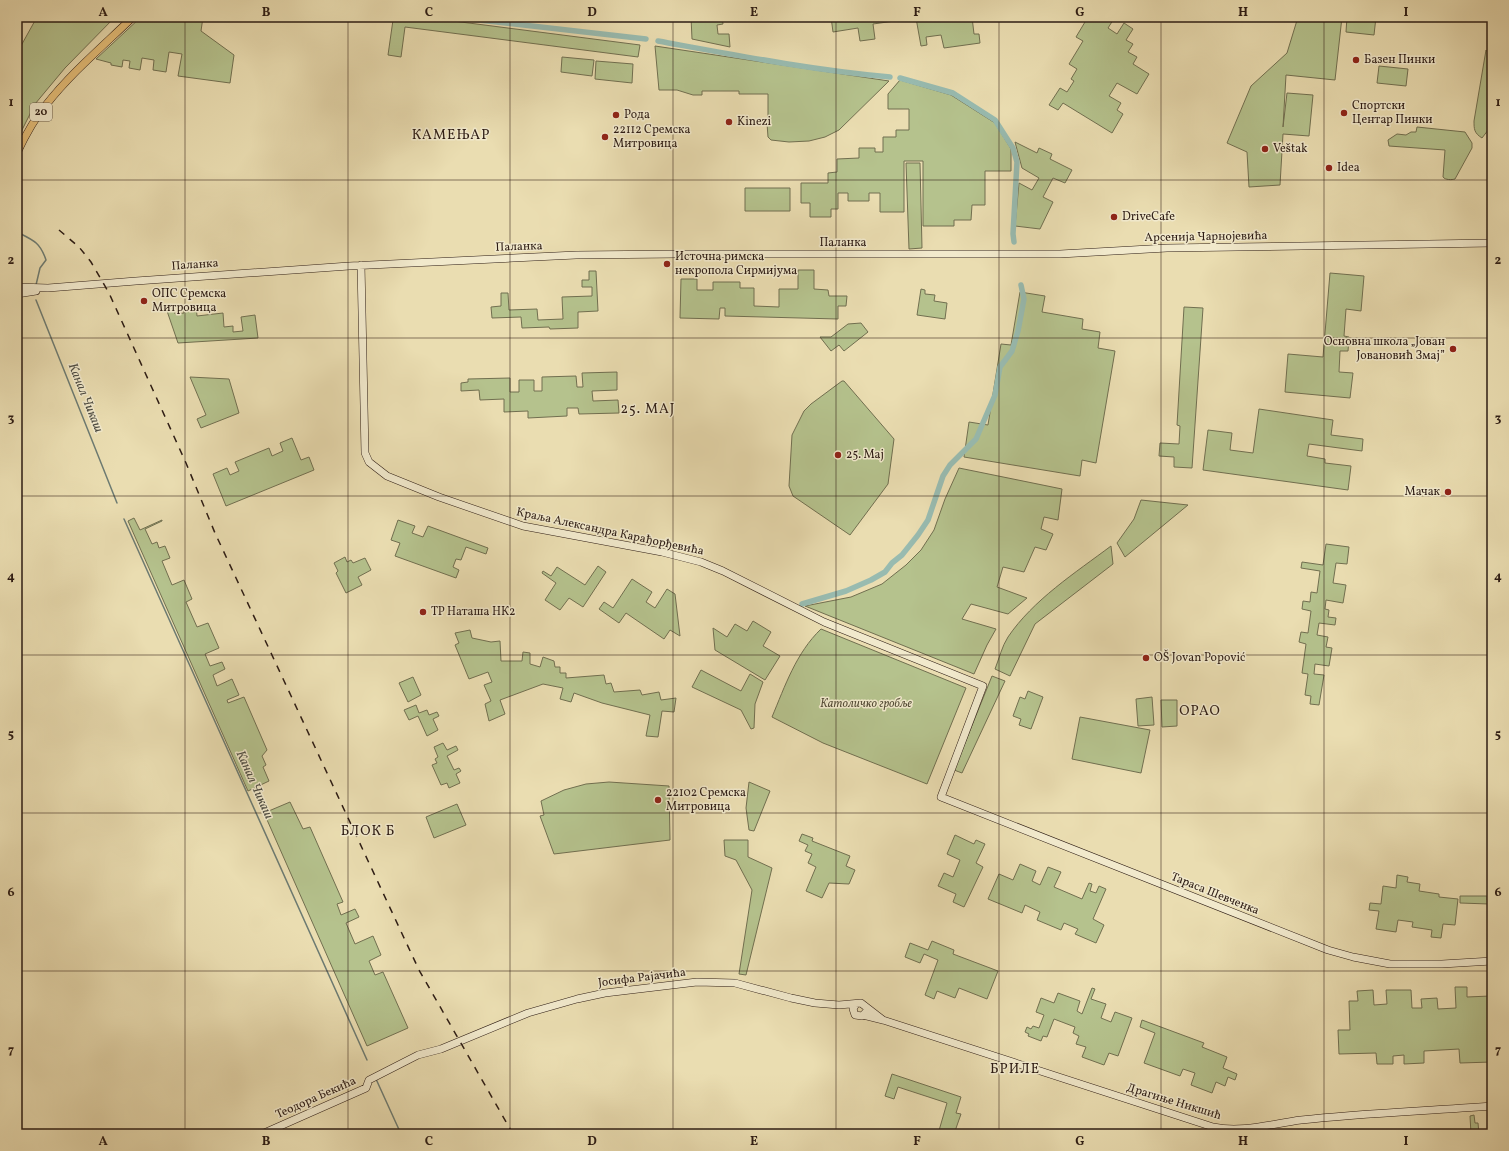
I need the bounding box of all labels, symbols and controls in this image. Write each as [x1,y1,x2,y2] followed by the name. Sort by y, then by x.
[98,4,108,22] text: A
[262,4,271,22] text: B
[425,4,433,22] text: C
[587,4,597,22] text: D
[750,4,758,22] text: E
[913,4,921,22] text: F
[1075,4,1085,22] text: G
[1238,4,1248,22] text: H
[1404,4,1409,22] text: I
[1364,52,1435,68] place label: Базен Пинки
[1351,55,1361,65] marker: Базен Пинки
[8,94,14,112] text: 1
[1495,94,1501,112] text: 1
[1352,98,1433,128] place label: Спортски Центар Пинки
[30,103,52,121] road number: 20
[624,107,650,123] place label: Рода
[1339,108,1349,118] marker: Спортски Центар Пинки
[611,110,621,120] marker: Рода
[737,114,772,130] place label: Kinezi
[724,117,734,127] marker: Kinezi
[613,122,690,152] place label: 22112 Сремска Митровица
[412,126,490,145] district label: КАМЕЊАР
[600,132,610,142] marker: 22112 Сремска Митровица
[1273,141,1308,157] place label: Veštak
[1260,144,1270,154] marker: Veštak
[1337,160,1360,176] place label: Idea
[1324,163,1334,173] marker: Idea
[1122,209,1175,225] place label: DriveCafe
[1109,212,1119,222] marker: DriveCafe
[1144,228,1268,246] street label: Арсенија Чарнојевића
[819,235,867,251] street label: Паланка
[495,238,543,256] street label: Паланка
[675,249,797,279] place label: Источна римска некропола Сирмијума
[8,252,15,270] text: 2
[1495,252,1502,270] text: 2
[171,255,219,275] street label: Паланка
[662,259,672,269] marker: Источна римска некропола Сирмијума
[152,286,226,316] place label: ОПС Сремска Митровица
[139,296,149,306] marker: ОПС Сремска Митровица
[1324,334,1445,364] place label: Основна школа „Јован Јовановић Змај”
[1448,344,1458,354] marker: Основна школа „Јован Јовановић Змај”
[63,361,107,436] water label: Канал Чикаш
[621,400,675,419] district label: 25. МАЈ
[8,410,15,428] text: 3
[1495,410,1502,428] text: 3
[846,447,884,463] place label: 25. Maj
[833,450,843,460] marker: 25. Maj
[1405,484,1441,500] place label: Мачак
[1443,487,1453,497] marker: Мачак
[515,504,705,560] street label: Краља Александра Карађорђевића
[7,568,15,586] text: 4
[1494,568,1502,586] text: 4
[431,604,516,620] place label: ТР Наташа НК2
[418,607,428,617] marker: ТР Наташа НК2
[1154,649,1245,666] place label: OŠ Jovan Popović
[1141,653,1151,663] marker: OŠ Jovan Popović
[820,696,913,712] park label: Католичко гробље
[1179,702,1221,721] district label: ОРАО
[8,726,14,744] text: 5
[1495,726,1501,744] text: 5
[231,748,277,822] water label: Канал Чикаш
[666,785,746,815] place label: 22102 Сремска Митровица
[653,795,663,805] marker: 22102 Сремска Митровица
[341,822,395,841] district label: БЛОК Б
[1168,869,1262,919] street label: Тараса Шевченка
[7,884,15,902] text: 6
[1494,884,1502,902] text: 6
[597,965,687,991] street label: Јосифа Рајачића
[8,1042,14,1060] text: 7
[1495,1042,1501,1060] text: 7
[990,1060,1040,1079] district label: БРИЛЕ
[273,1073,359,1123] street label: Теодора Бекића
[1125,1080,1223,1124] street label: Драгиње Никшић
[98,1133,108,1151] text: A
[262,1133,271,1151] text: B
[425,1133,433,1151] text: C
[587,1133,597,1151] text: D
[750,1133,758,1151] text: E
[913,1133,921,1151] text: F
[1075,1133,1085,1151] text: G
[1238,1133,1248,1151] text: H
[1404,1133,1409,1151] text: I

